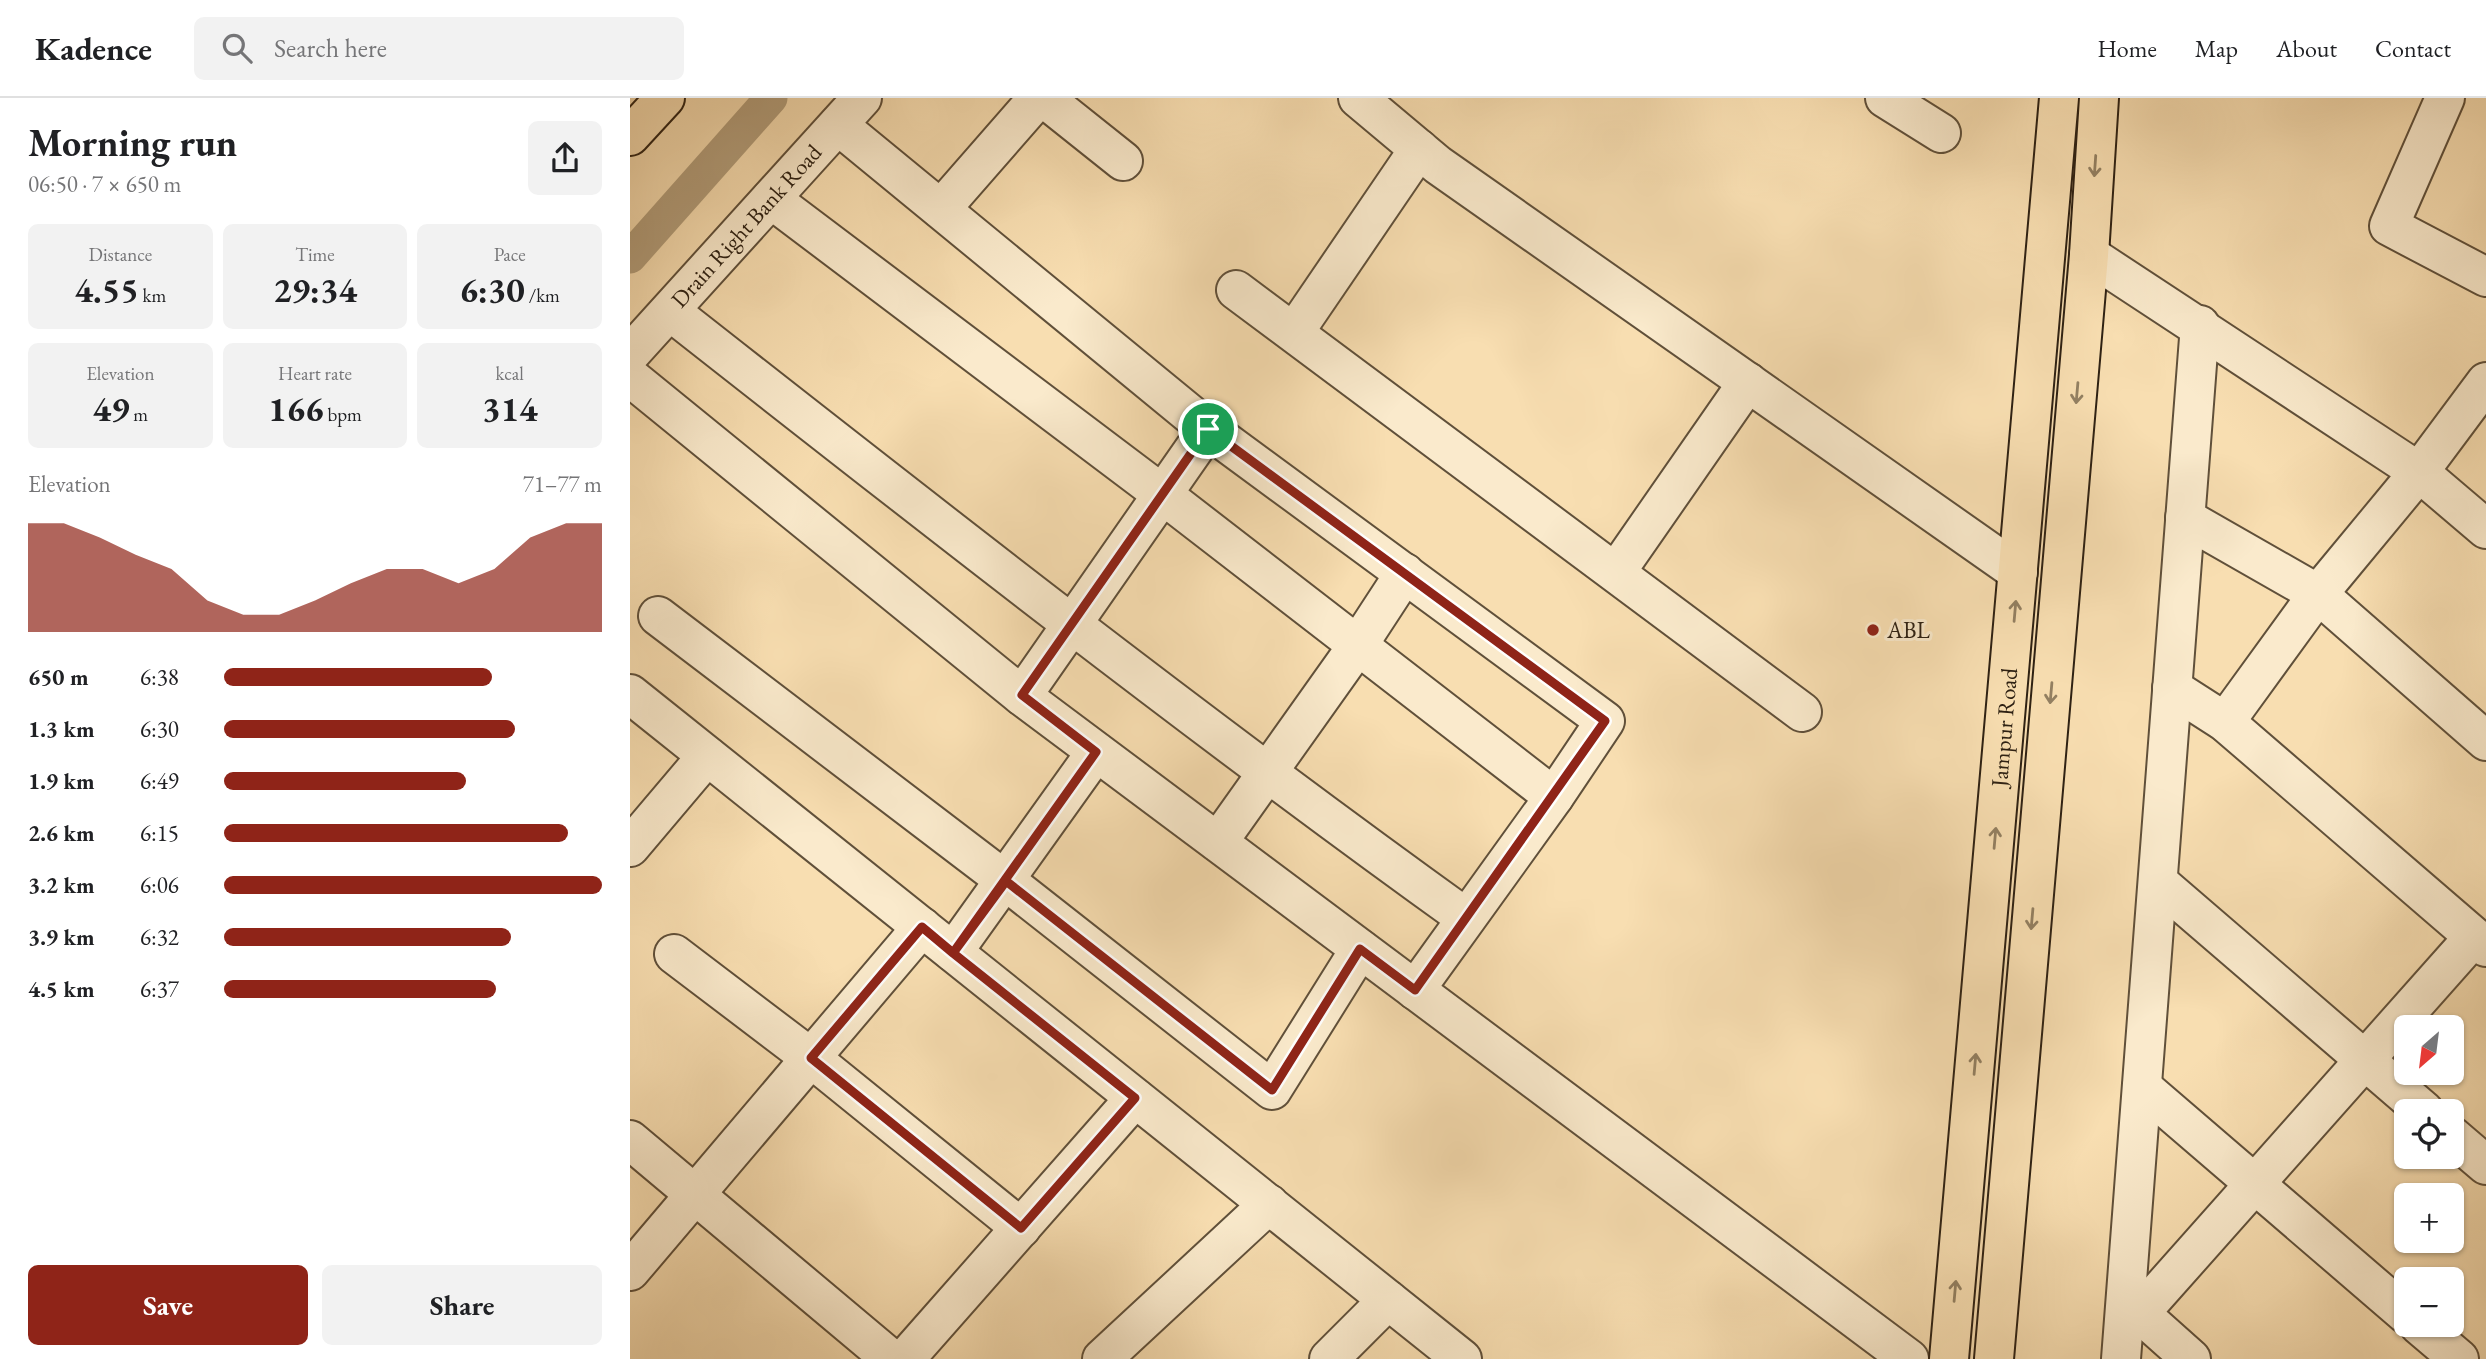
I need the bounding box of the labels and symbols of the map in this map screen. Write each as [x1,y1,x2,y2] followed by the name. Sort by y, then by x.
[664,137,828,314] street label: Drain Right Bank Road
[2088,154,2101,177] one-way arrow
[2070,381,2083,404] one-way arrow
[1178,399,1238,459] pin
[2009,600,2022,623] one-way arrow
[1886,615,1930,645] place label: ABL
[1865,622,1881,638] marker: ABL
[1984,666,2024,790] street label: Jampur Road
[2044,681,2057,704] one-way arrow
[1989,827,2002,850] one-way arrow
[2025,908,2038,930] one-way arrow
[2394,1015,2464,1085] north arrow
[1969,1054,1982,1076] one-way arrow
[1949,1280,1962,1303] one-way arrow

